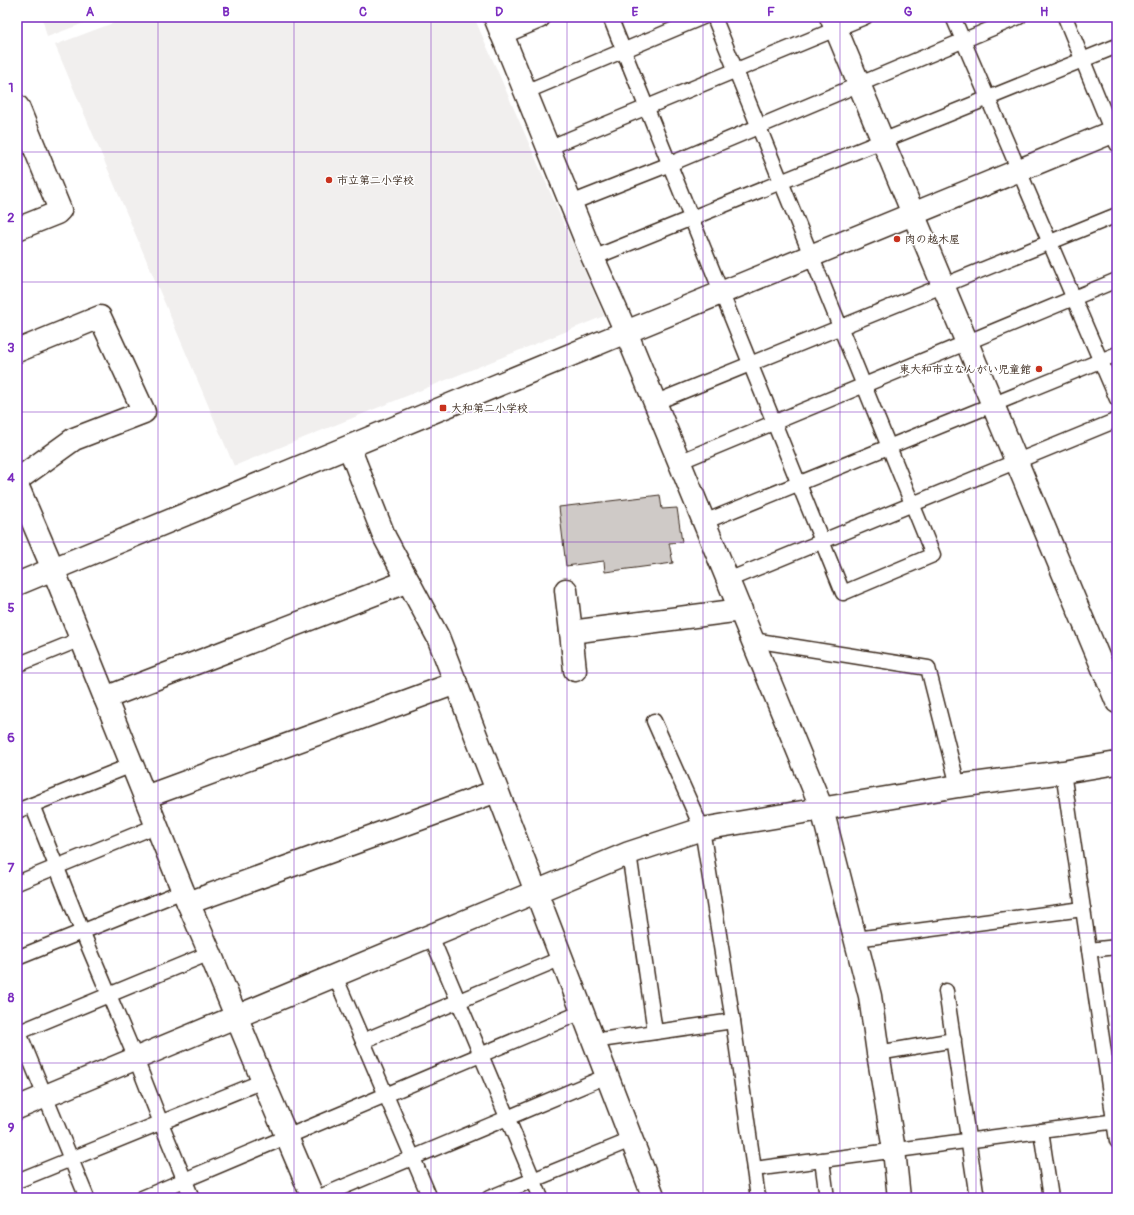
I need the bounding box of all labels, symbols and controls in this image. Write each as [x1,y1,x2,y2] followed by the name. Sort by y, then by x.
[86,4,95,20] text: A
[222,4,230,20] text: B
[359,4,367,20] text: C
[495,4,503,20] text: D
[632,4,639,20] text: E
[767,4,775,20] text: F
[904,4,913,20] text: G
[1040,4,1048,20] text: H
[8,80,14,96] text: 1
[337,174,414,187] place label: 市立第二小学校
[324,175,334,185] marker: 市立第二小学校
[7,210,15,226] text: 2
[905,233,960,246] place label: 肉の越木屋
[892,234,902,244] marker: 肉の越木屋
[7,340,15,356] text: 3
[899,363,1031,376] place label: 東大和市立なんがい児童館
[1034,364,1044,374] marker: 東大和市立なんがい児童館
[451,402,528,415] place label: 大和第二小学校
[438,403,448,413] marker: 大和第二小学校
[7,470,15,486] text: 4
[7,600,15,616] text: 5
[7,730,15,746] text: 6
[8,860,15,876] text: 7
[8,990,15,1006] text: 8
[8,1120,15,1136] text: 9

